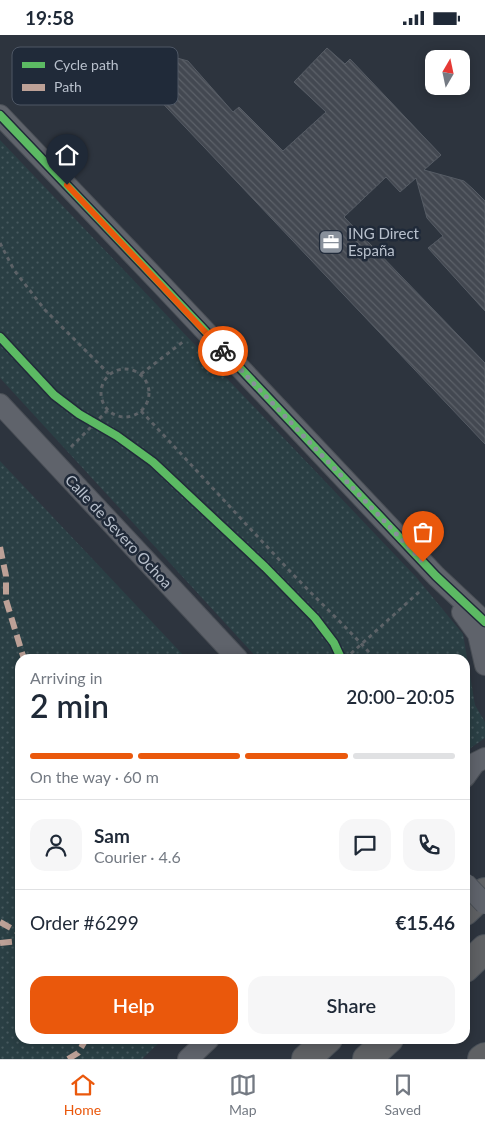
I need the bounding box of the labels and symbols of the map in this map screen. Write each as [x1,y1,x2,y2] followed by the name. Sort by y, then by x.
[12,47,178,105] legend
[425,50,470,95] north arrow
[54,56,119,73] text: Cycle path
[54,78,82,95] text: Path
[46,134,88,185] pin
[348,224,420,259] place label: ING Direct España
[318,229,344,255] office icon: ING Direct España
[198,326,248,376] courier
[62,470,176,592] street label: Calle de Severo Ochoa
[402,511,444,562] pin

